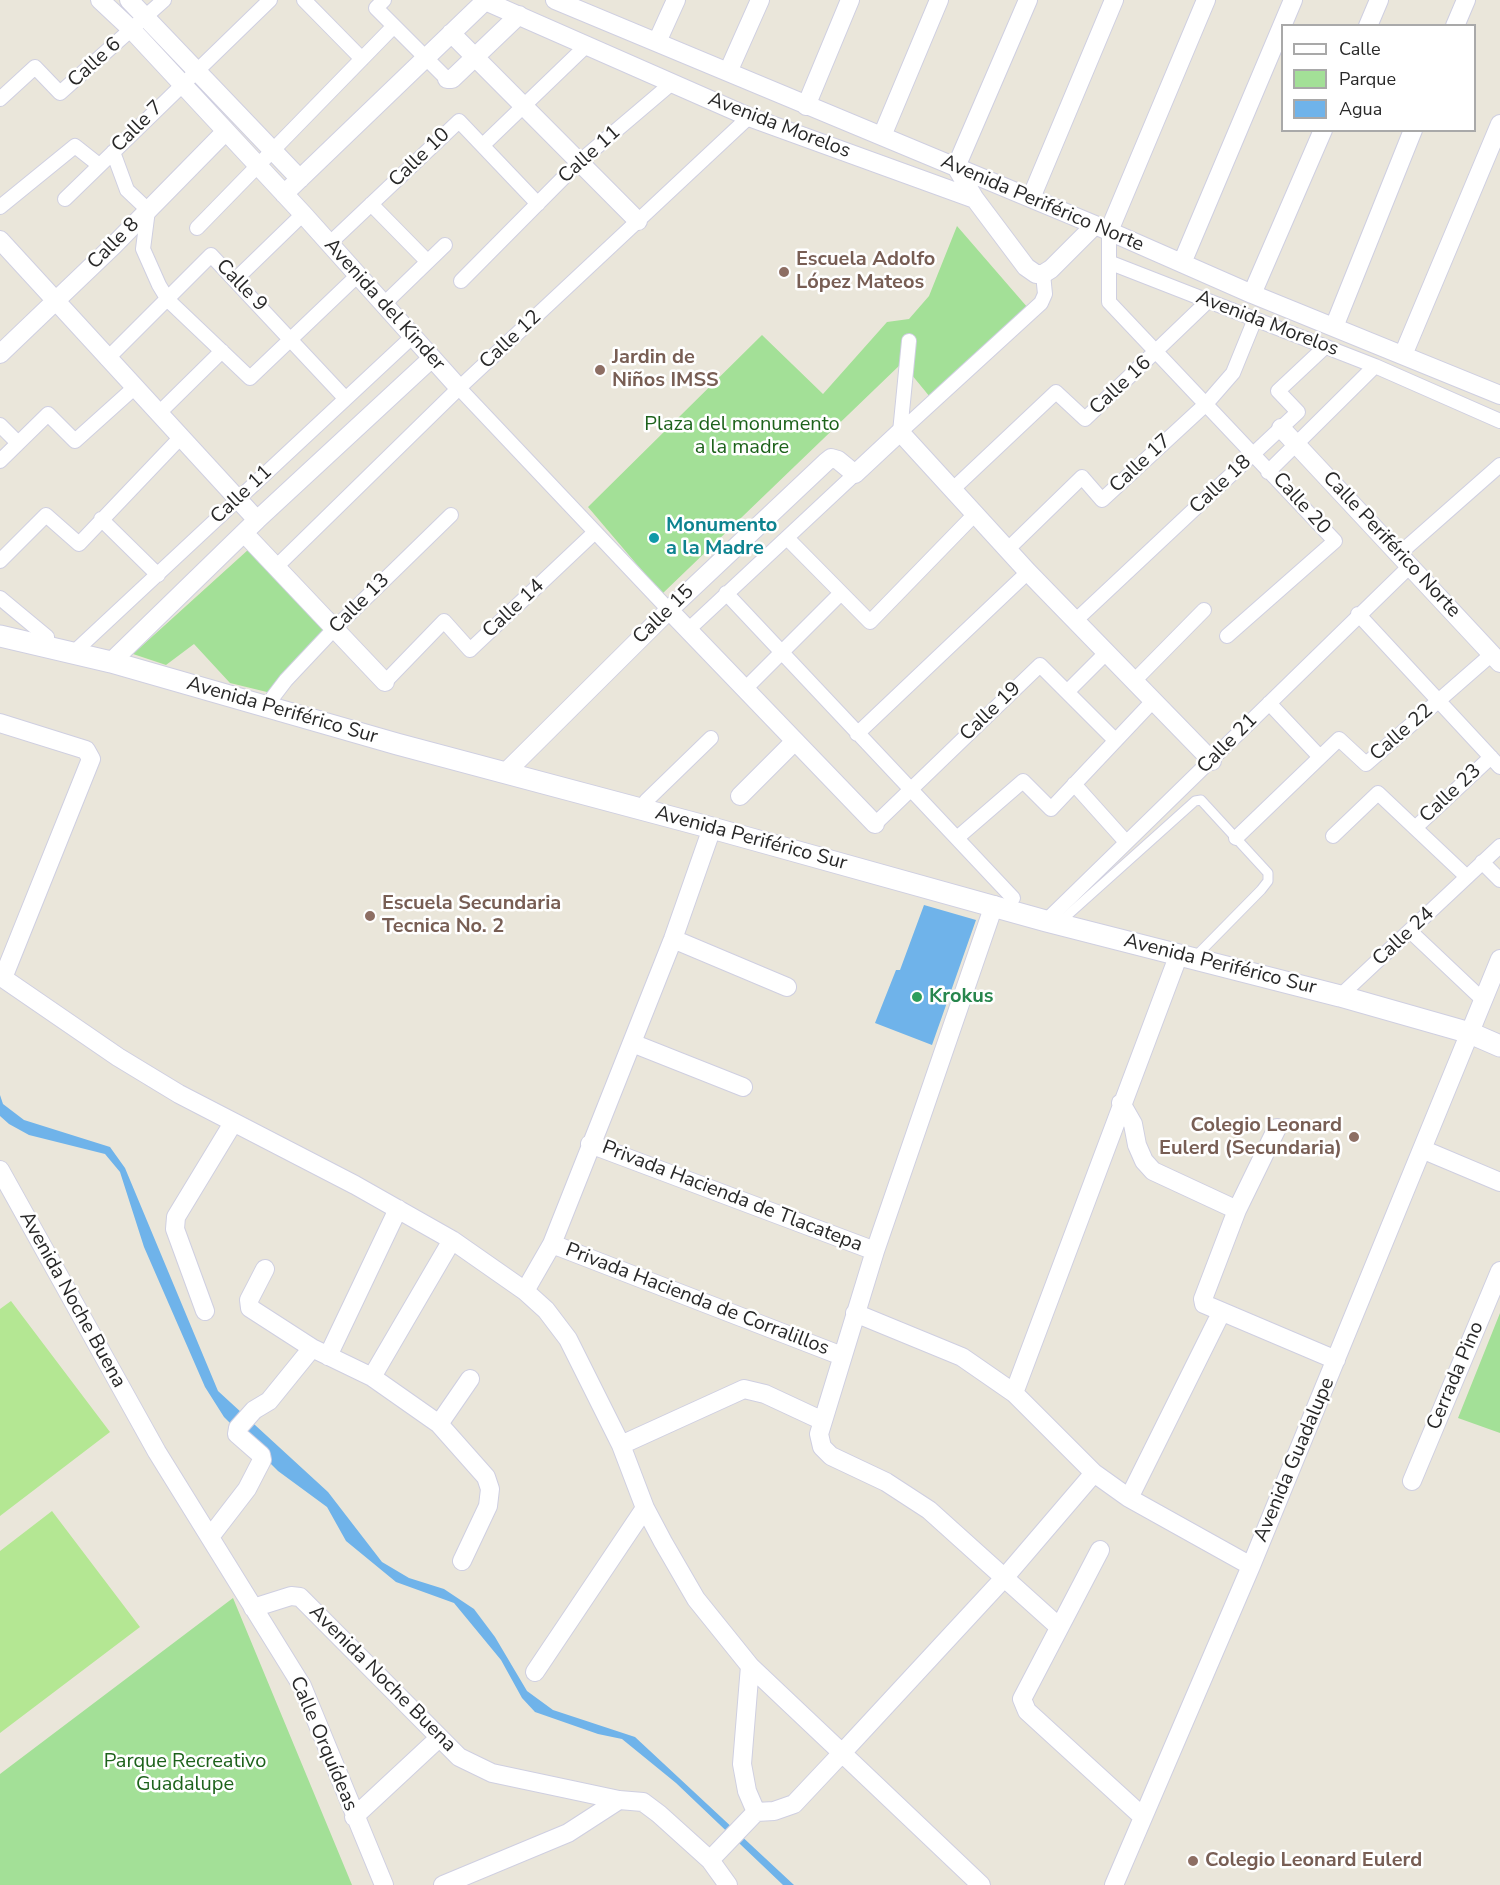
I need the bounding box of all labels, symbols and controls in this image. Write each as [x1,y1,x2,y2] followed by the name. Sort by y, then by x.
[1281,24,1476,132] legend
[63,33,127,93] street label: Calle 6
[1339,37,1381,61] text: Calle
[1339,67,1396,91] text: Parque
[704,88,854,164] street label: Avenida Morelos
[107,96,169,158] street label: Calle 7
[1339,97,1382,121] text: Agua
[554,121,626,189] street label: Calle 11
[385,123,455,193] street label: Calle 10
[937,150,1147,258] street label: Avenida Periférico Norte
[83,213,145,275] street label: Calle 8
[318,234,450,376] street label: Avenida del Kinder
[796,248,935,295] place label: Escuela Adolfo López Mateos
[210,255,272,317] street label: Calle 9
[777,265,791,279] marker: Escuela Adolfo López Mateos
[1192,286,1342,362] street label: Avenida Morelos
[475,306,547,374] street label: Calle 12
[612,346,719,393] place label: Jardin de Niños IMSS
[1085,352,1157,420] street label: Calle 16
[593,363,607,377] marker: Jardin de Niños IMSS
[644,413,840,460] park label: Plaza del monumento a la madre
[1105,430,1177,498] street label: Calle 17
[1185,451,1257,519] street label: Calle 18
[206,461,278,529] street label: Calle 11
[1317,467,1465,623] street label: Calle Periférico Norte
[1267,468,1335,540] street label: Calle 20
[666,514,777,561] place label: Monumento a la Madre
[647,531,661,545] marker: Monumento a la Madre
[325,569,395,639] street label: Calle 13
[478,575,550,643] street label: Calle 14
[629,580,699,650] street label: Calle 15
[184,672,380,750] street label: Avenida Periférico Sur
[956,677,1026,747] street label: Calle 19
[1366,699,1438,767] street label: Calle 22
[1193,709,1263,779] street label: Calle 21
[1415,760,1487,828] street label: Calle 23
[652,802,850,876] street label: Avenida Periférico Sur
[382,892,561,939] place label: Escuela Secundaria Tecnica No. 2
[1368,903,1440,971] street label: Calle 24
[363,909,377,923] marker: Escuela Secundaria Tecnica No. 2
[1121,929,1319,1001] street label: Avenida Periférico Sur
[929,985,994,1009] place label: Krokus
[910,990,924,1004] marker: Krokus
[1159,1114,1342,1161] place label: Colegio Leonard Eulerd (Secundaria)
[1347,1130,1361,1144] marker: Colegio Leonard Eulerd (Secundaria)
[598,1136,866,1258] street label: Privada Hacienda de Tlacatepa
[14,1208,130,1392] street label: Avenida Noche Buena
[562,1239,832,1361] street label: Privada Hacienda de Corralillos
[1422,1318,1490,1434] street label: Cerrada Pino
[1250,1374,1340,1546] street label: Avenida Guadalupe
[304,1601,460,1757] street label: Avenida Noche Buena
[284,1673,362,1815] street label: Calle Orquídeas
[104,1750,266,1797] park label: Parque Recreativo Guadalupe
[1205,1849,1422,1873] place label: Colegio Leonard Eulerd
[1186,1854,1200,1868] marker: Colegio Leonard Eulerd

